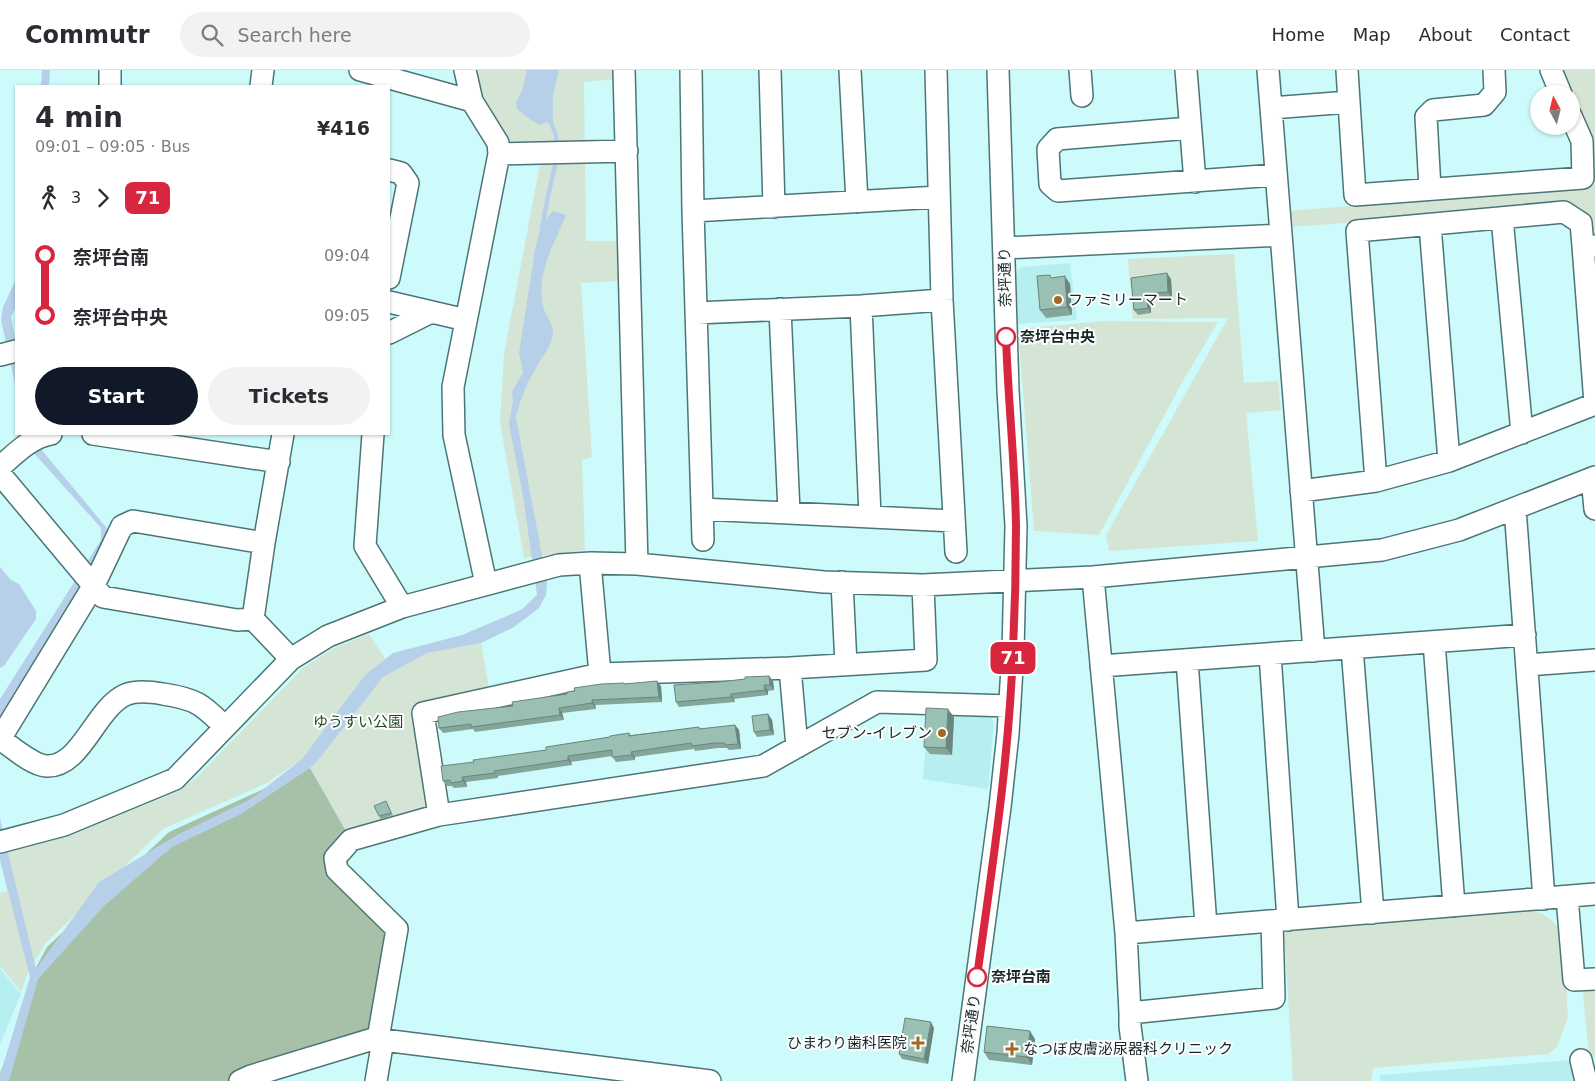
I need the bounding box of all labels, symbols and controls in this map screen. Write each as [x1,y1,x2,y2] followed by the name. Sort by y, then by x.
[180,12,530,57] search box
[25,21,150,49] text: Commutr
[198,21,226,49] icon: search
[238,24,352,46] text: Search here
[1272,24,1325,45] text: Home
[1353,24,1391,45] text: Map
[1419,24,1472,45] text: About
[1500,24,1570,45] text: Contact
[1530,85,1580,135] north arrow
[1530,85,1580,135] map controls
[35,101,123,134] text: 4 min
[317,117,370,139] text: ¥416
[35,137,190,156] text: 09:01 – 09:05 · Bus
[35,184,63,212] icon: walk
[89,184,117,212] icon: forward
[135,187,160,208] text: 71
[71,188,81,207] text: 3
[73,246,149,268] text: 奈坪台南
[324,246,370,265] text: 09:04
[995,247,1015,307] street label: 奈坪通り
[1068,291,1188,309] place label: ファミリーマート
[1052,294,1064,306] marker: ファミリーマート
[73,306,168,328] text: 奈坪台中央
[324,306,370,325] text: 09:05
[996,327,1016,347] marker: 奈坪台中央
[1020,328,1095,346] place label: 奈坪台中央
[35,367,198,425] button: Start
[208,367,370,425] button: Tickets
[990,642,1036,674] line badge: 71
[1000,647,1026,668] text: 71
[313,713,403,731] park label: ゆうすい公園
[822,724,932,742] place label: セブン-イレブン
[936,727,948,739] marker: セブン-イレブン
[967,967,987,987] marker: 奈坪台南
[991,968,1051,986] place label: 奈坪台南
[958,993,984,1055] street label: 奈坪通り
[787,1034,907,1052] place label: ひまわり歯科医院
[911,1036,925,1050] marker: ひまわり歯科医院
[1023,1040,1233,1058] place label: なつぼ皮膚泌尿器科クリニック
[1005,1042,1019,1056] marker: なつぼ皮膚泌尿器科クリニック

